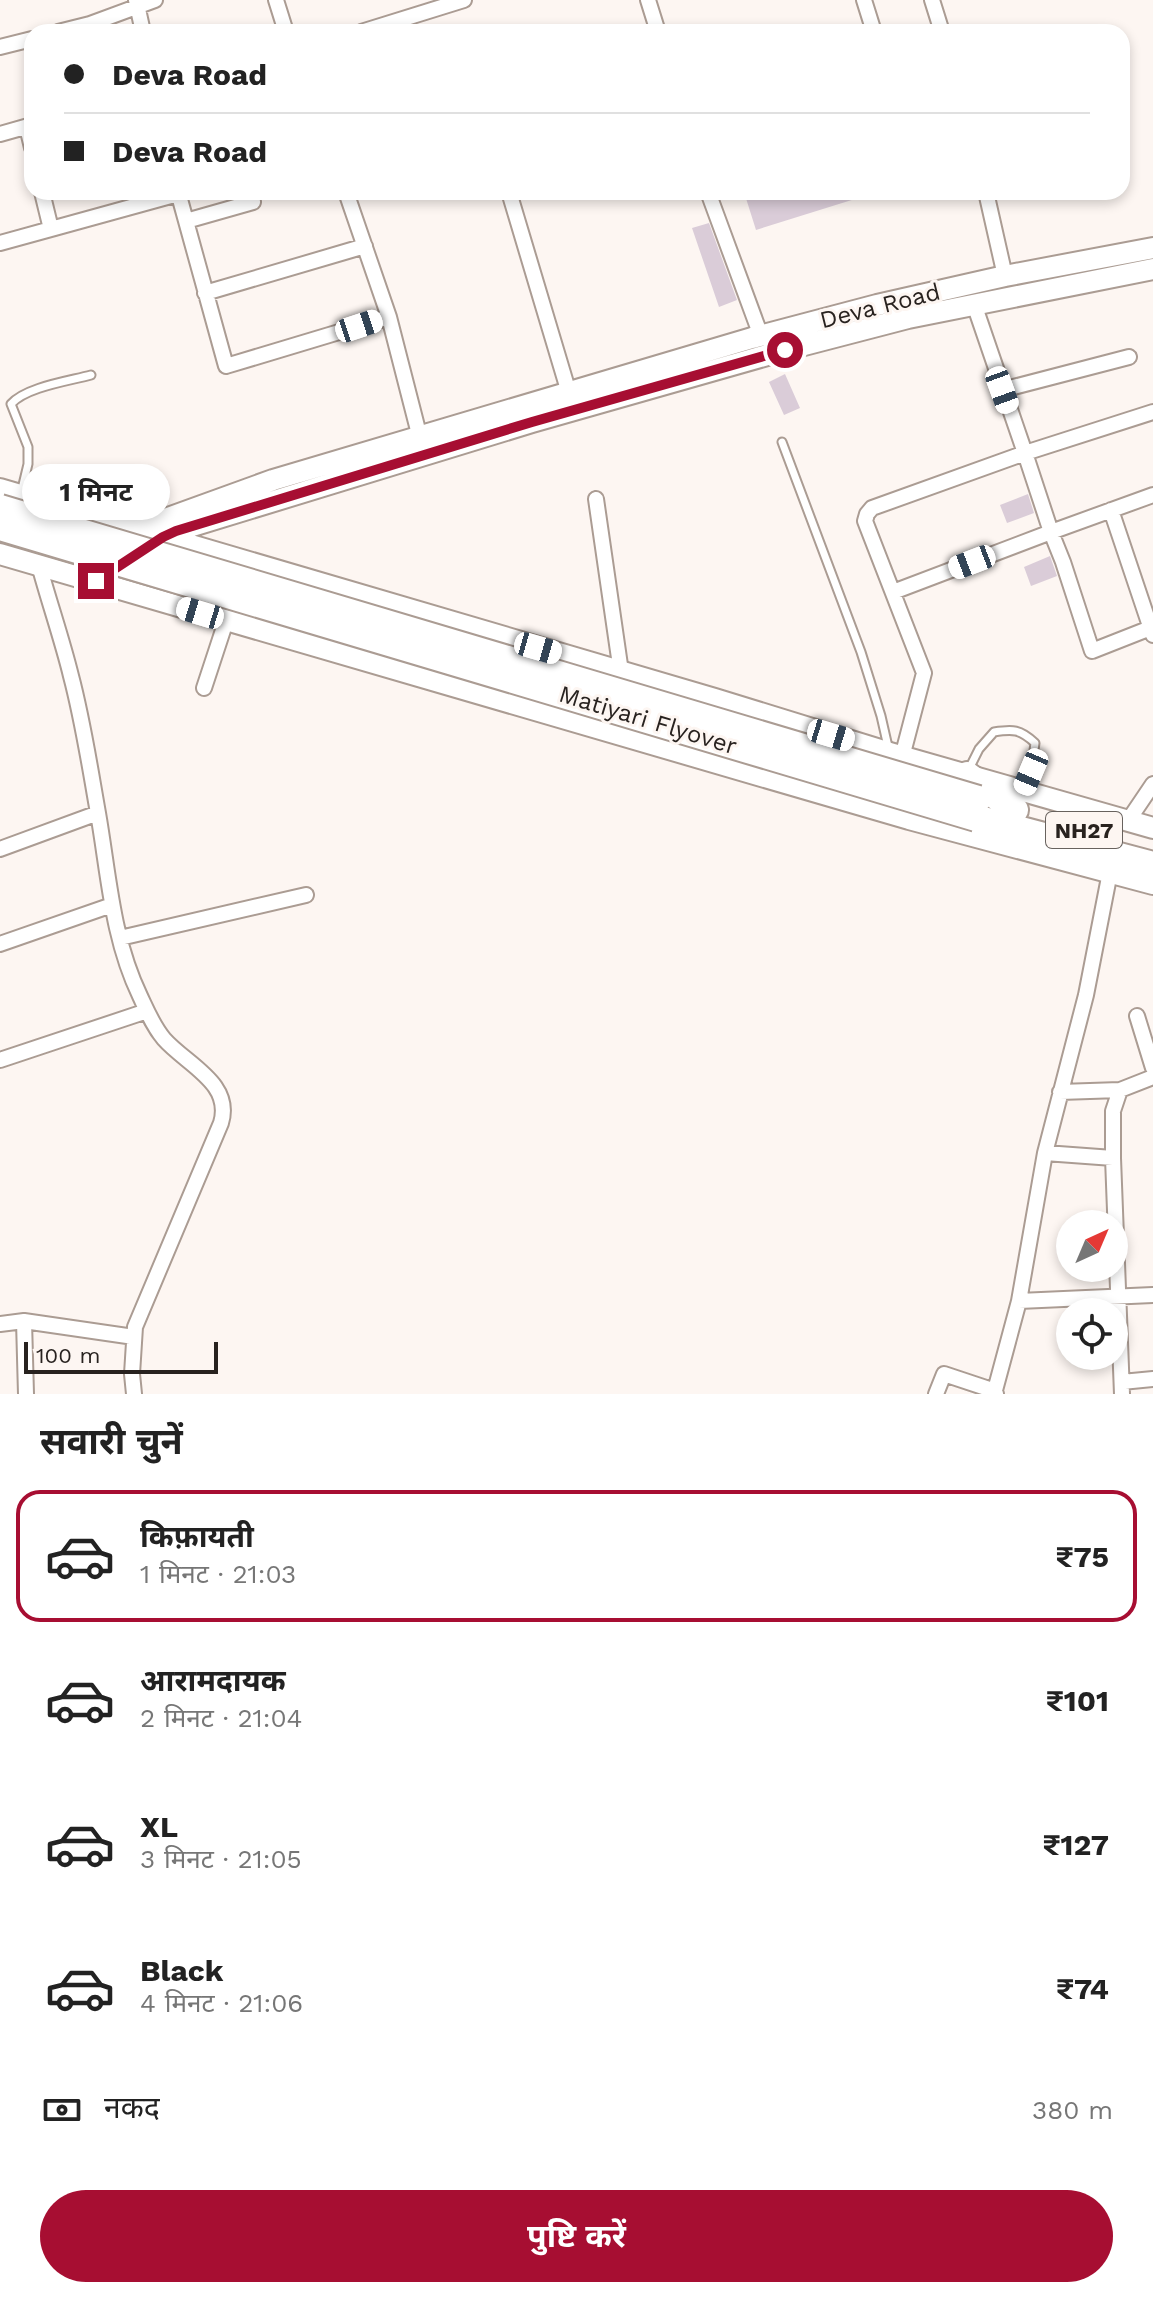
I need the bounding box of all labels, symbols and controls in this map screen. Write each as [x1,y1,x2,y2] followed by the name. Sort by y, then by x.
[112,57,267,92] text: Deva Road
[112,134,267,169] text: Deva Road
[817,278,943,334] street label: Deva Road
[332,307,386,345] car
[767,332,803,368] route start
[983,363,1021,417] car
[22,465,170,521] callout: 1 मिनट
[59,477,133,507] text: 1 मिनट
[945,542,999,582] car
[78,563,114,599] route end
[174,595,226,631] car
[512,630,564,666] car
[556,680,740,760] street label: Matiyari Flyover
[805,717,857,753] car
[1011,745,1051,799] car
[1046,812,1122,848] road number: NH27
[1056,1210,1128,1282] north arrow
[1056,1210,1128,1370] map controls
[1056,1298,1128,1370] button: locate
[24,1338,218,1374] scale bar
[36,1343,100,1368] text: 100 m
[40,1421,183,1463] text: सवारी चुनें
[140,1519,254,1554] text: किफ़ायती
[44,1520,116,1592] icon: car
[1056,1539,1109,1574] text: ₹75
[140,1559,296,1589] text: 1 मिनट · 21:03
[140,1663,286,1698] text: आरामदायक
[44,1664,116,1736] icon: car
[1046,1683,1109,1718] text: ₹101
[140,1703,303,1733] text: 2 मिनट · 21:04
[44,1808,116,1880] icon: car
[140,1809,178,1844] text: XL
[1042,1827,1109,1862] text: ₹127
[140,1844,302,1874] text: 3 मिनट · 21:05
[44,1952,116,2024] icon: car
[140,1953,224,1988] text: Black
[1056,1971,1109,2006] text: ₹74
[140,1988,303,2018] text: 4 मिनट · 21:06
[40,2088,84,2132] icon: cash
[104,2090,160,2125] text: नकद
[1032,2095,1113,2125] text: 380 m
[40,2190,1113,2282] button: पुष्टि करें

